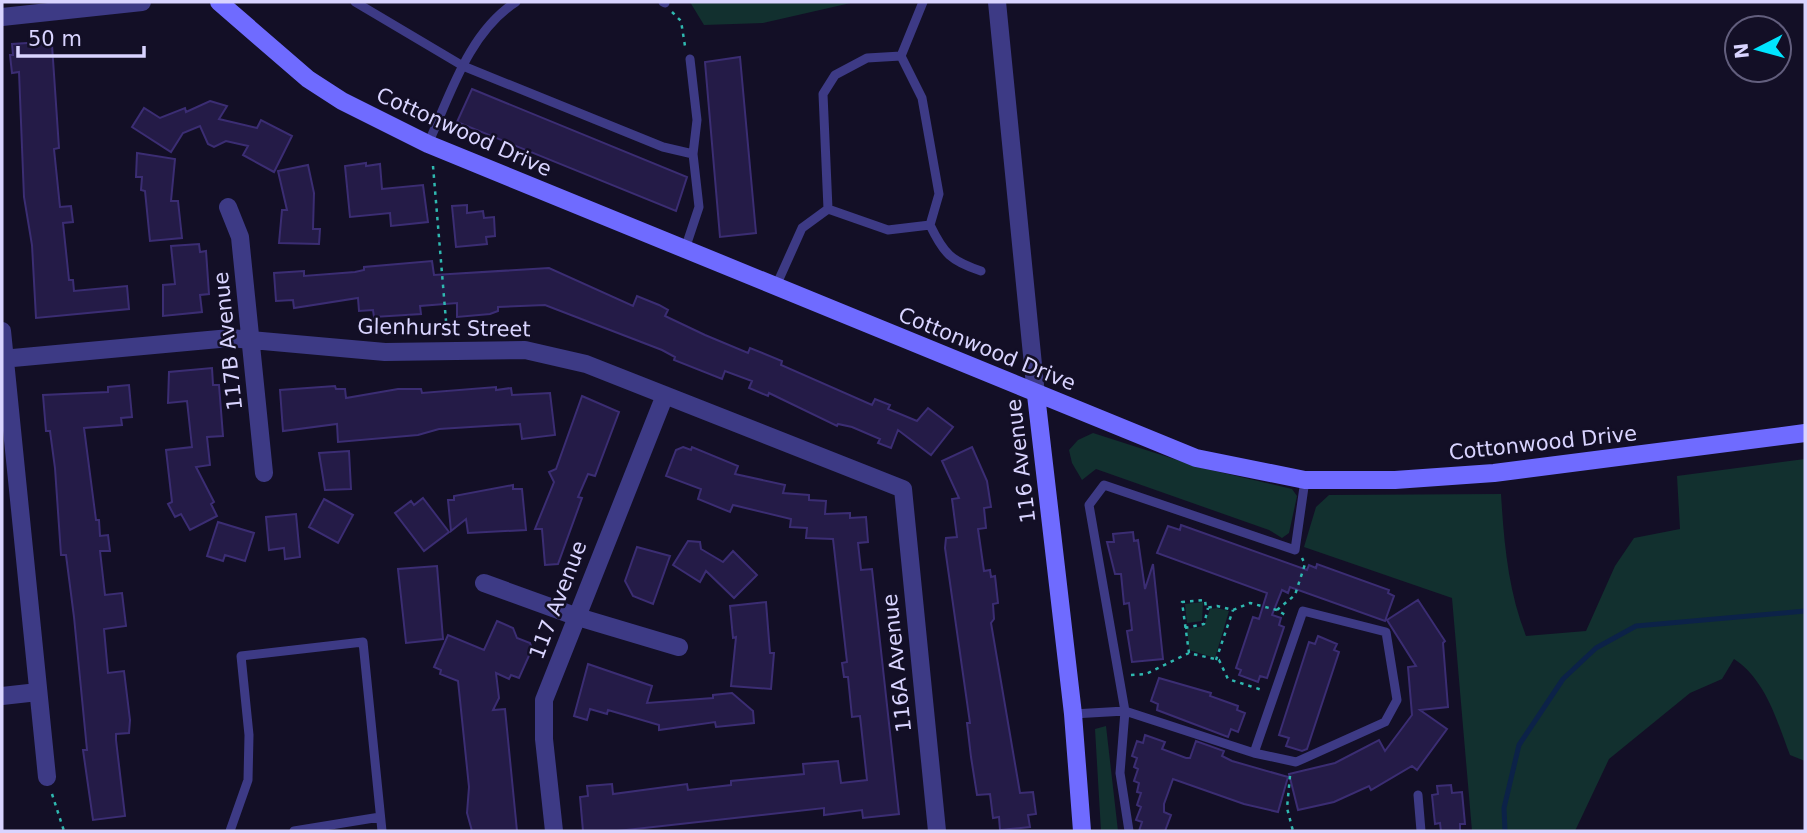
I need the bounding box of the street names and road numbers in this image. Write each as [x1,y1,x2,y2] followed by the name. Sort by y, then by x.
[373,83,555,181] street label: Cottonwood Drive
[209,271,247,411] street label: 117B Avenue
[895,302,1079,396] street label: Cottonwood Drive
[357,314,531,342] street label: Glenhurst Street
[1001,398,1041,524] street label: 116 Avenue
[1448,421,1638,465] street label: Cottonwood Drive
[524,537,592,663] street label: 117 Avenue
[878,593,916,733] street label: 116A Avenue

